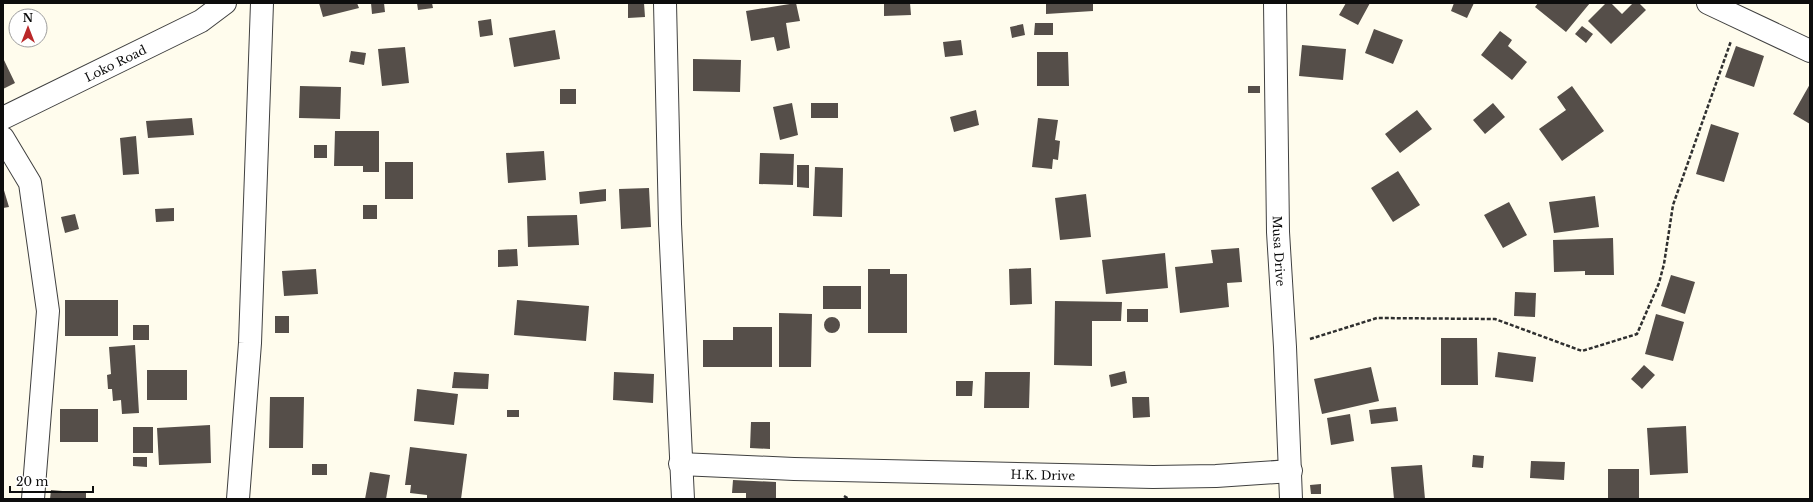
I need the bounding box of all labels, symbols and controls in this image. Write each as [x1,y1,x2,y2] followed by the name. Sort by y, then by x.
[8,8,48,48] north arrow
[23,11,34,25] text: N
[82,42,149,84] street label: Loko Road
[1270,216,1289,287] street label: Musa Drive
[1010,466,1075,483] street label: H.K. Drive
[10,468,93,494] scale bar
[16,474,48,489] text: 20 m

